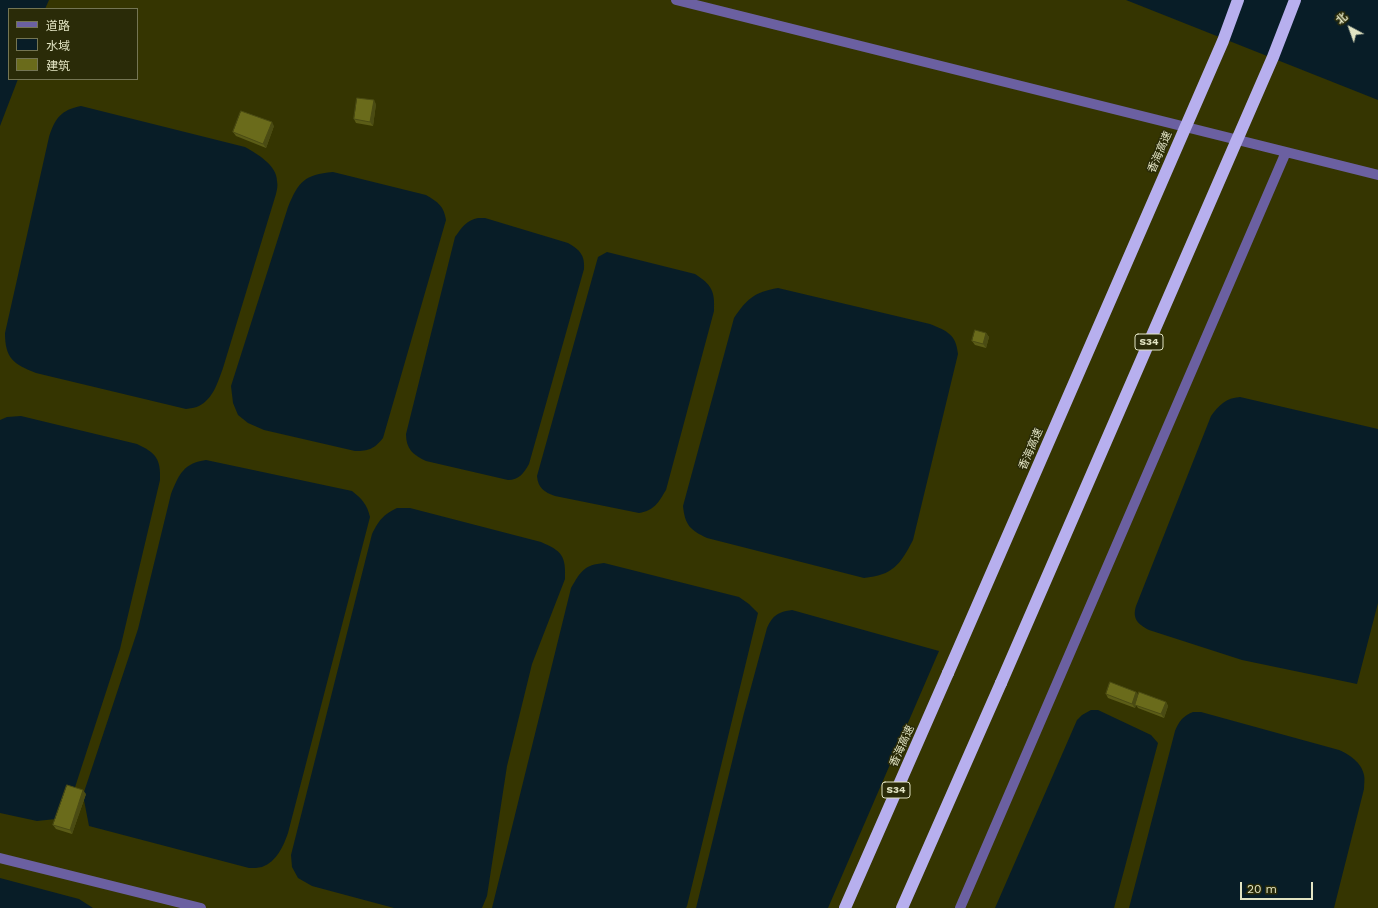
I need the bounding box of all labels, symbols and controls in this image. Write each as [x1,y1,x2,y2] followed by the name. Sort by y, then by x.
[8,8,138,80] legend
[1330,8,1370,48] north arrow
[1333,10,1350,27] text: 北
[46,19,70,33] text: 道路
[46,39,70,53] text: 水域
[46,59,70,73] text: 建筑
[1145,129,1175,175] street label: 香海高速
[1135,334,1163,350] road number: S34
[1016,426,1046,472] street label: 香海高速
[887,723,917,769] street label: 香海高速
[882,782,910,798] road number: S34
[1242,874,1315,900] scale bar
[1247,882,1277,896] text: 20 m

